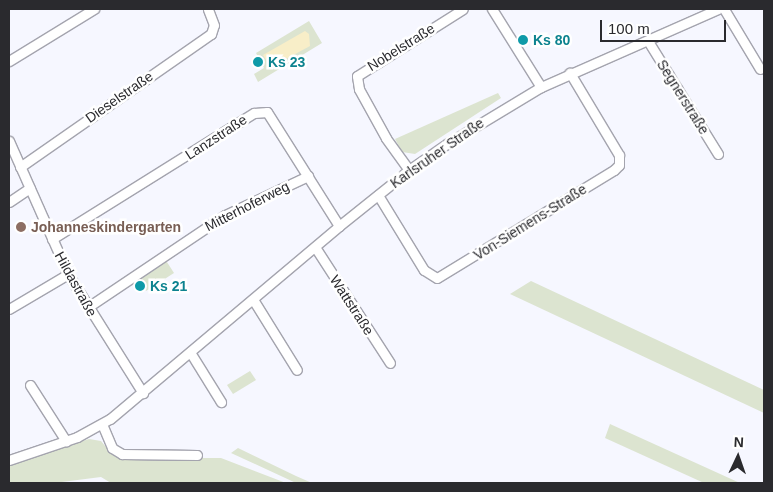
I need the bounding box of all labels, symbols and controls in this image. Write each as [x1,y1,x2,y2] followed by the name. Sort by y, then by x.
[603,10,729,42] scale bar
[364,20,438,74] street label: Nobelstraße
[608,20,650,37] text: 100 m
[533,32,570,48] place label: Ks 80
[517,34,529,46] marker: Ks 80
[268,54,305,70] place label: Ks 23
[252,56,264,68] marker: Ks 23
[653,57,713,137] street label: Segnerstraße
[82,68,156,126] street label: Dieselstraße
[182,111,250,163] street label: Lanzstraße
[387,114,487,192] street label: Karlsruher Straße
[202,177,292,235] street label: Mitterhoferweg
[470,180,590,264] street label: Von-Siemens-Straße
[31,219,181,235] place label: Johanneskindergarten
[15,221,27,233] marker: Johanneskindergarten
[51,249,101,319] street label: Hildastraße
[326,272,378,338] street label: Wattstraße
[150,278,187,294] place label: Ks 21
[134,280,146,292] marker: Ks 21
[713,432,763,482] north arrow
[733,434,744,450] text: N

